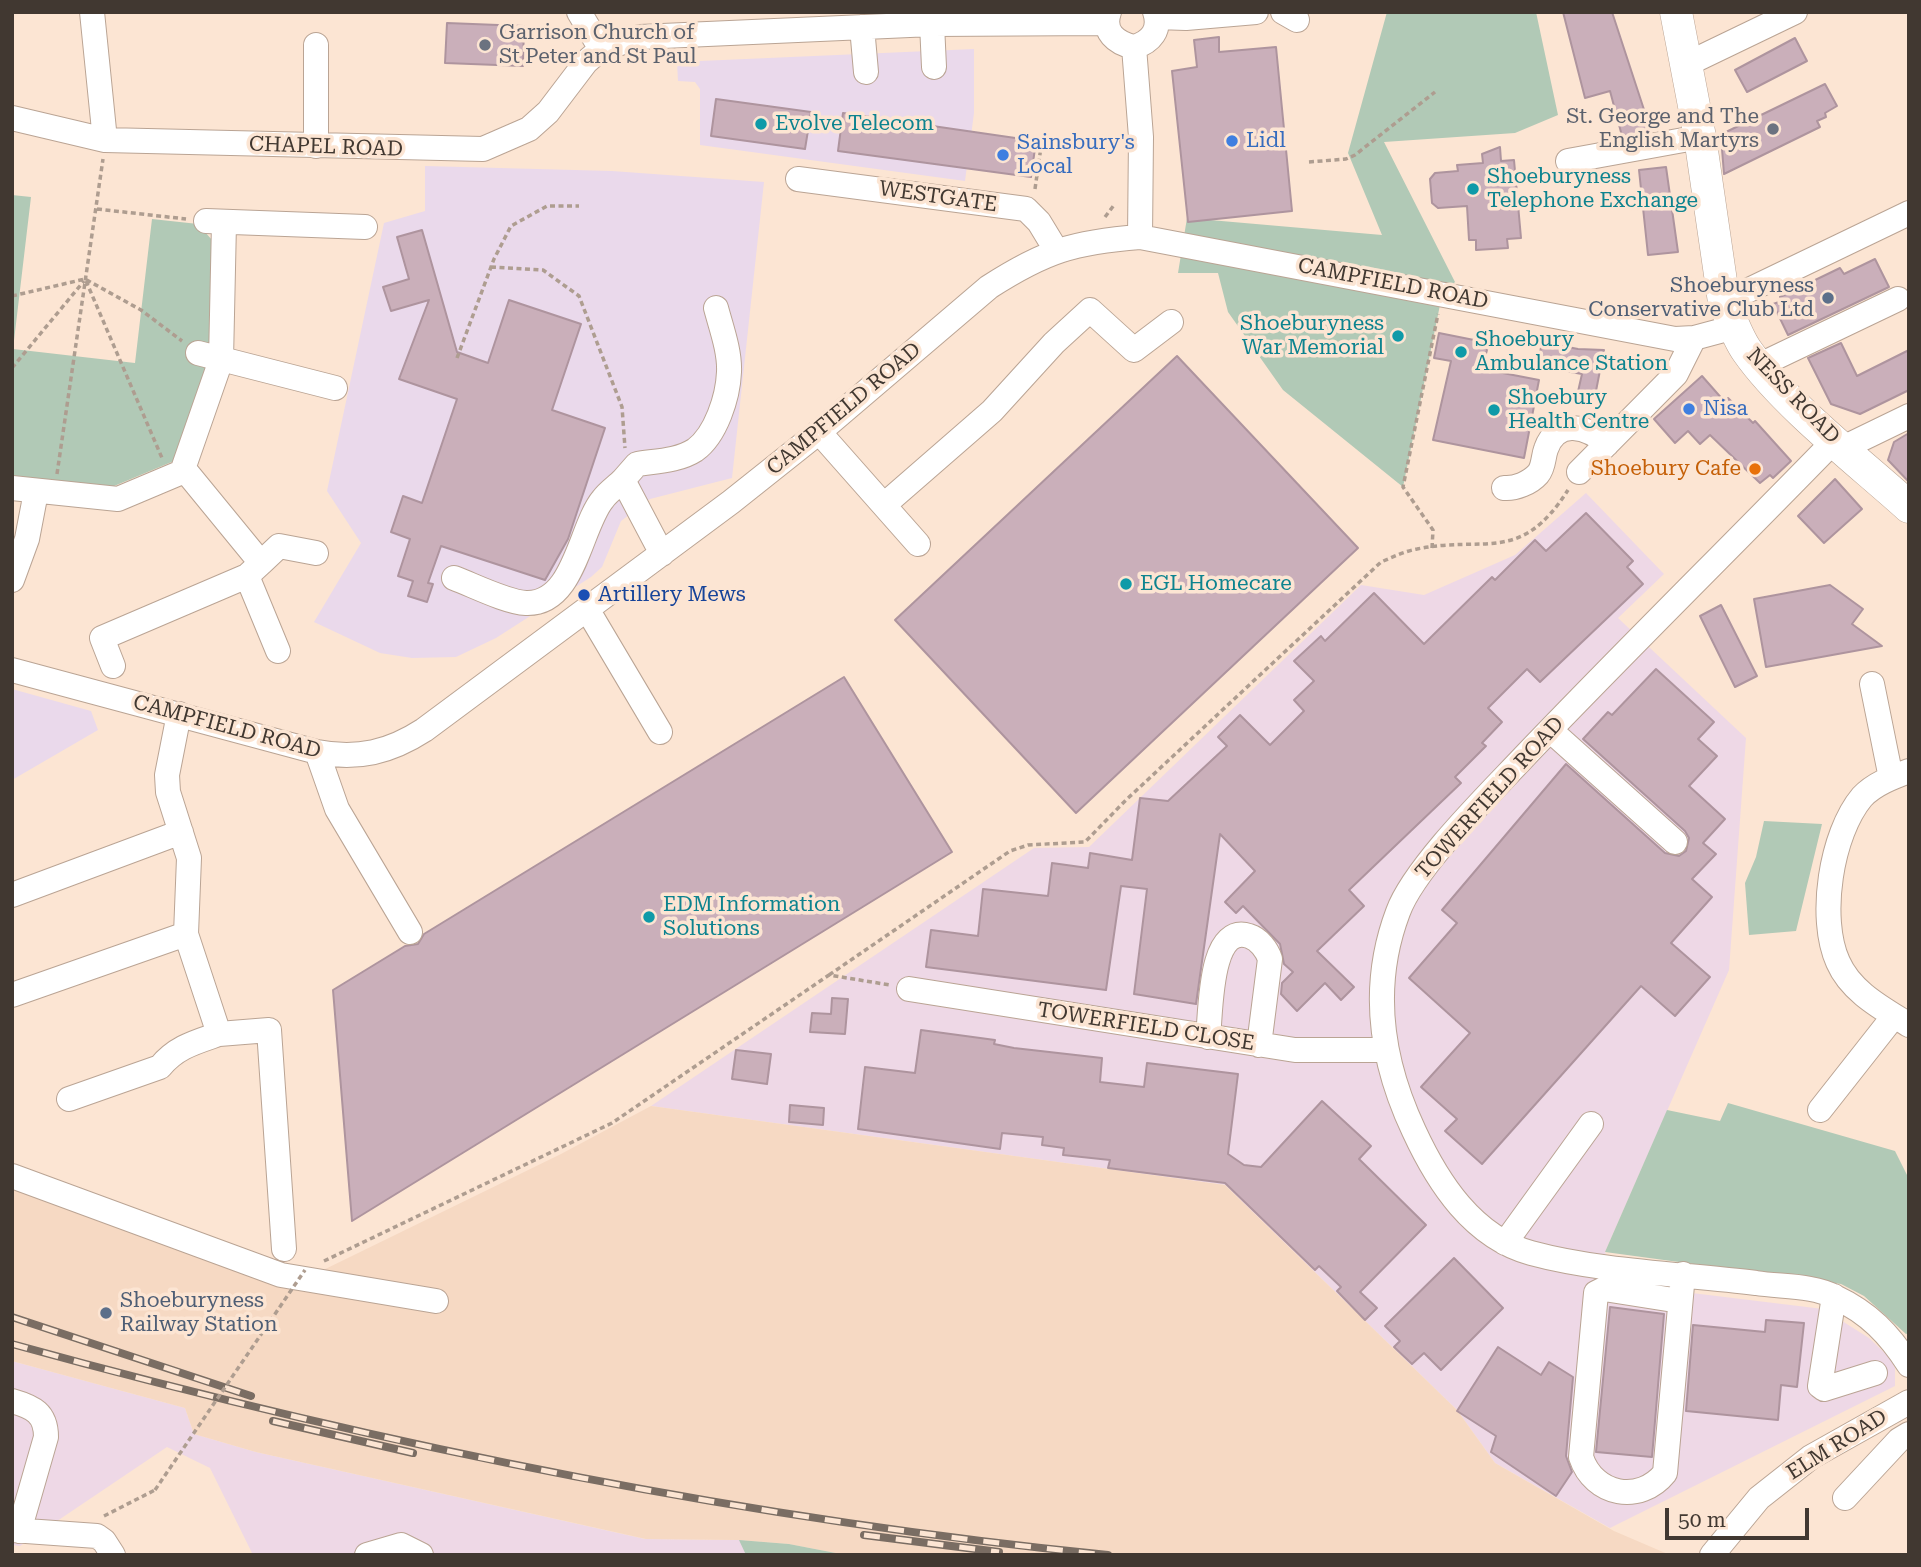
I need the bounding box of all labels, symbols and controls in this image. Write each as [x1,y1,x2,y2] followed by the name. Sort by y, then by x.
[499,20,696,70] place label: Garrison Church of St Peter and St Paul
[477,37,493,53] marker: Garrison Church of St Peter and St Paul
[1566,104,1759,154] place label: St. George and The English Martyrs
[775,111,934,137] place label: Evolve Telecom
[753,116,769,132] marker: Evolve Telecom
[1765,121,1781,137] marker: St. George and The English Martyrs
[1246,128,1286,154] place label: Lidl
[1017,130,1135,180] place label: Sainsbury's Local
[249,132,403,162] street label: CHAPEL ROAD
[1224,133,1240,149] marker: Lidl
[995,147,1011,163] marker: Sainsbury's Local
[1487,164,1698,214] place label: Shoeburyness Telephone Exchange
[877,176,999,218] street label: WESTGATE
[1465,181,1481,197] marker: Shoeburyness Telephone Exchange
[1296,253,1490,315] street label: CAMPFIELD ROAD
[1588,273,1814,323] place label: Shoeburyness Conservative Club Ltd
[1820,290,1836,306] marker: Shoeburyness Conservative Club Ltd
[1240,311,1384,361] place label: Shoeburyness War Memorial
[1475,327,1668,377] place label: Shoebury Ambulance Station
[1390,328,1406,344] marker: Shoeburyness War Memorial
[762,337,926,481] street label: CAMPFIELD ROAD
[1741,343,1845,449] street label: NESS ROAD
[1453,344,1469,360] marker: Shoebury Ambulance Station
[1508,385,1649,435] place label: Shoebury Health Centre
[1703,396,1748,422] place label: Nisa
[1681,401,1697,417] marker: Nisa
[1486,402,1502,418] marker: Shoebury Health Centre
[1591,456,1741,482] place label: Shoebury Cafe
[1747,461,1763,477] marker: Shoebury Cafe
[1140,571,1292,597] place label: EGL Homecare
[1118,576,1134,592] marker: EGL Homecare
[598,582,746,608] place label: Artillery Mews
[576,587,592,603] marker: Artillery Mews
[130,690,324,764] street label: CAMPFIELD ROAD
[1411,712,1569,884] street label: TOWERFIELD ROAD
[663,892,840,942] place label: EDM Information Solutions
[641,909,657,925] marker: EDM Information Solutions
[1036,997,1256,1057] street label: TOWERFIELD CLOSE
[120,1288,277,1338] place label: Shoeburyness Railway Station
[98,1305,114,1321] marker: Shoeburyness Railway Station
[1782,1404,1892,1486] street label: ELM ROAD
[1669,1494,1812,1538] scale bar
[1678,1508,1726,1532] text: 50 m

